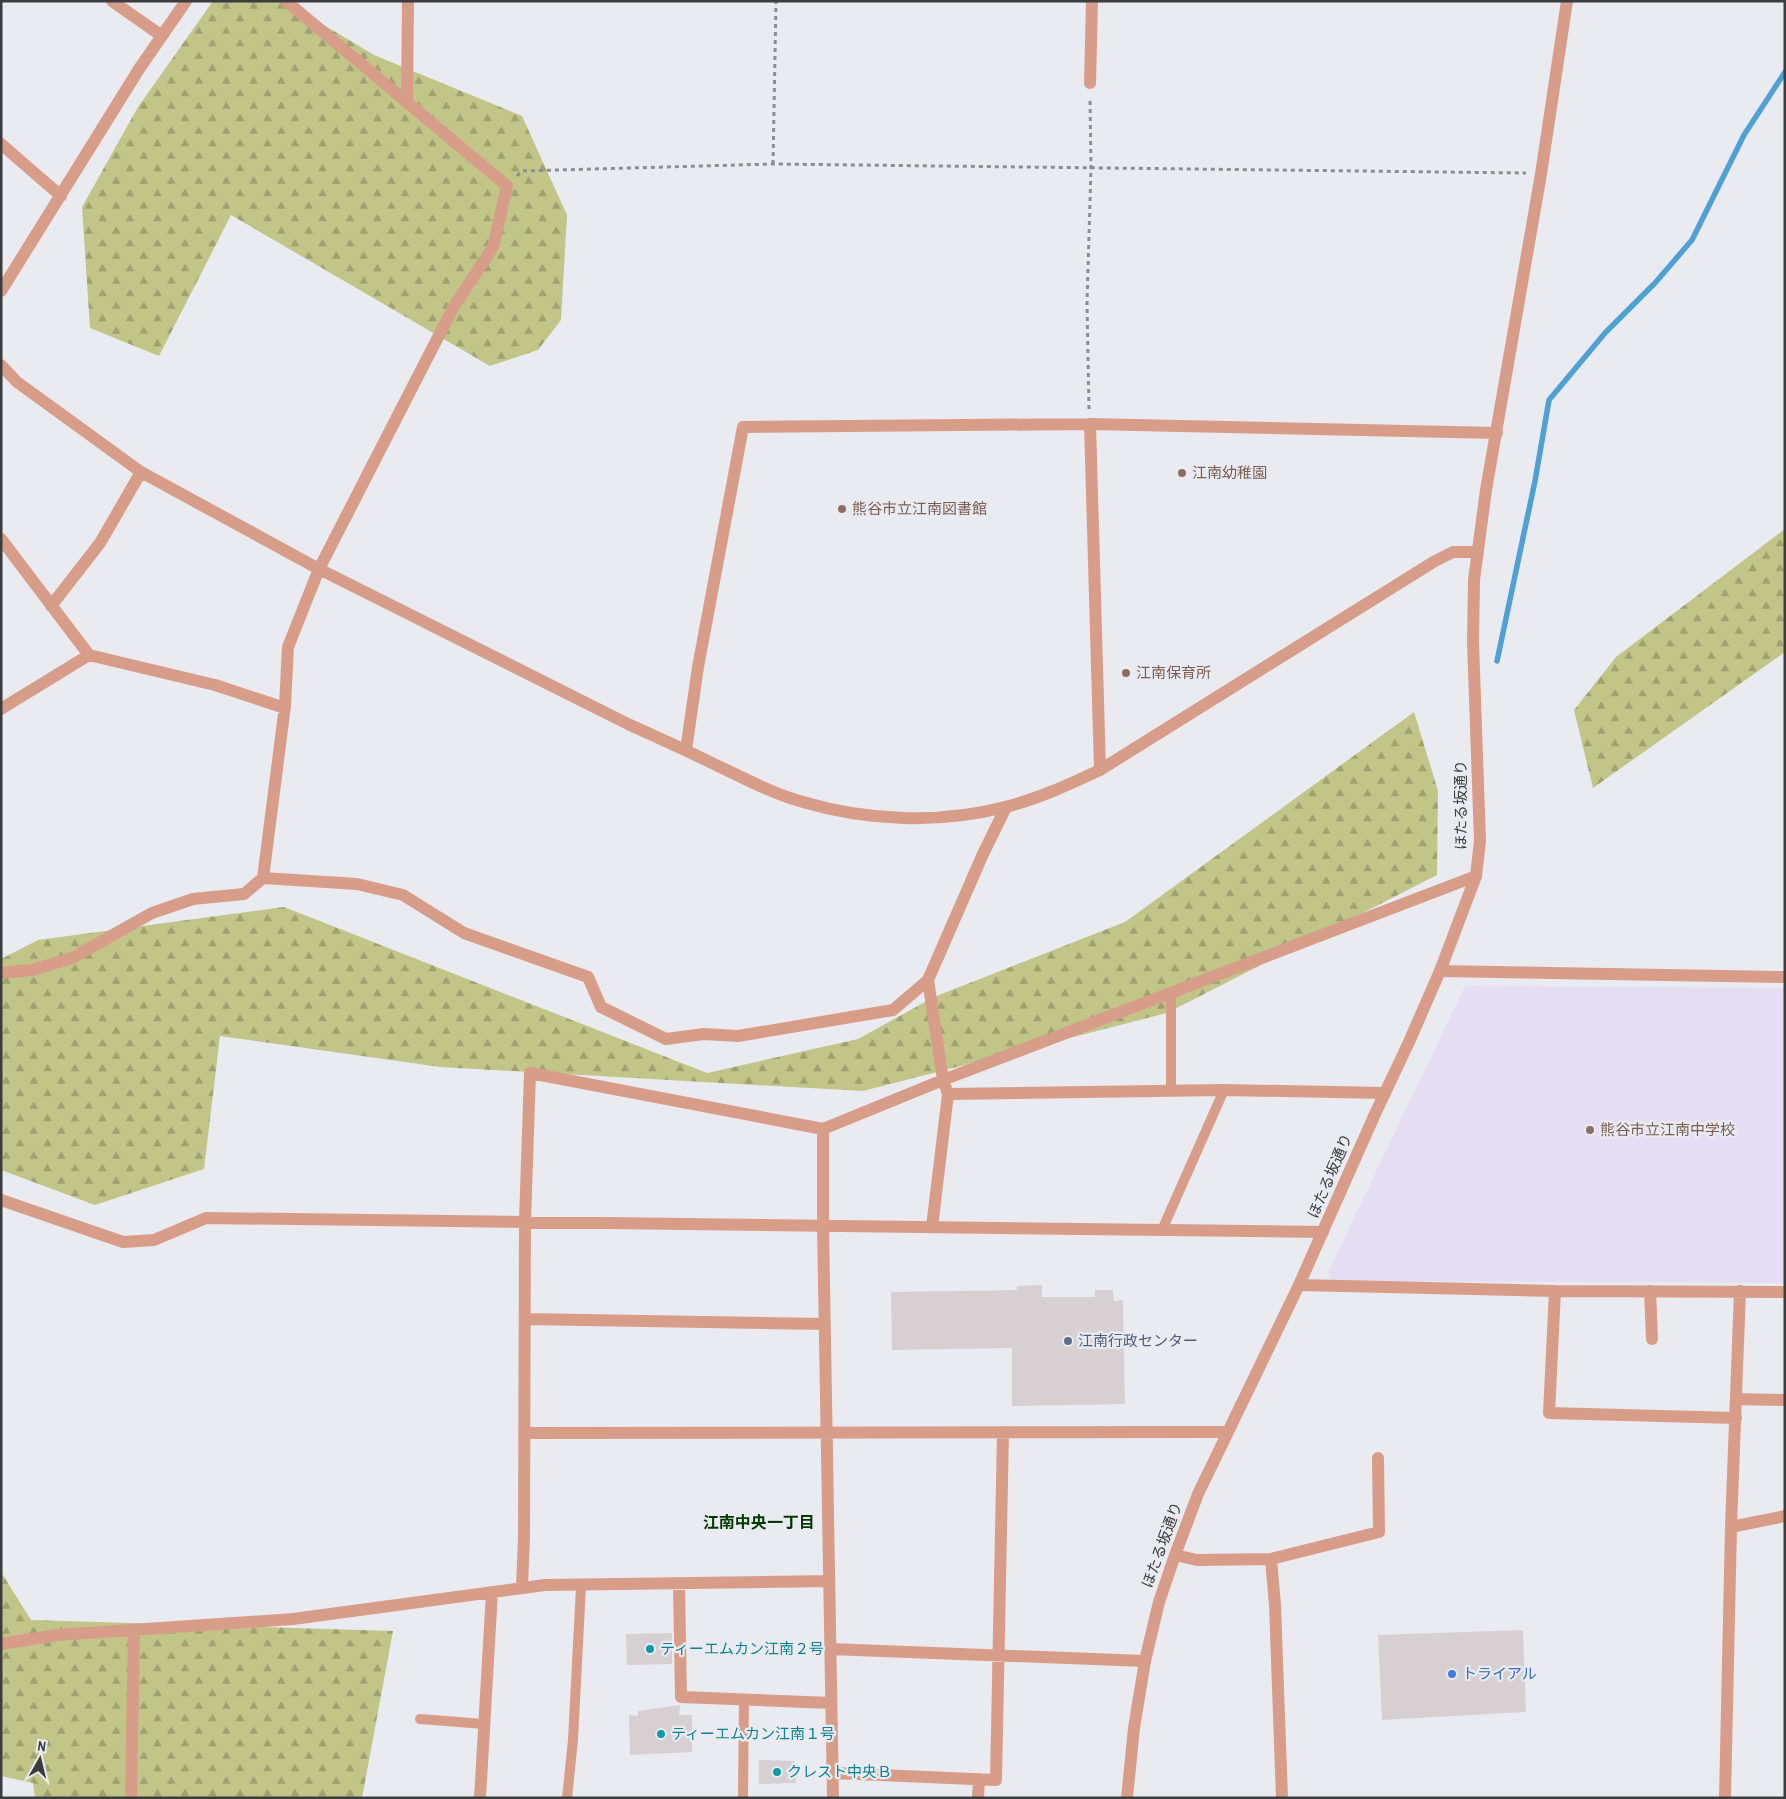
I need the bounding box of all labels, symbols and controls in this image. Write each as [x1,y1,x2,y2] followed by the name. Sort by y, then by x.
[1192,462,1267,483] place label: 江南幼稚園
[1176,467,1188,479] marker: 江南幼稚園
[852,498,987,519] place label: 熊谷市立江南図書館
[836,503,848,515] marker: 熊谷市立江南図書館
[1136,662,1211,683] place label: 江南保育所
[1120,667,1132,679] marker: 江南保育所
[1450,760,1471,850] street label: ほたる坂通り
[1600,1119,1735,1140] place label: 熊谷市立江南中学校
[1584,1124,1596,1136] marker: 熊谷市立江南中学校
[1302,1130,1357,1221] street label: ほたる坂通り
[1078,1330,1198,1351] place label: 江南行政センター
[1062,1335,1074,1347] marker: 江南行政センター
[1136,1499,1187,1591] street label: ほたる坂通り
[703,1511,815,1533] district label: 江南中央一丁目
[660,1638,824,1659] place label: ティーエムカン江南２号
[644,1643,656,1655] marker: ティーエムカン江南２号
[1462,1663,1537,1684] place label: トライアル
[1446,1668,1458,1680] marker: トライアル
[671,1723,835,1744] place label: ティーエムカン江南１号
[655,1728,667,1740] marker: ティーエムカン江南１号
[15,1734,65,1784] north arrow
[36,1737,47,1756] text: N
[787,1761,892,1782] place label: クレスト中央Ｂ
[771,1766,783,1778] marker: クレスト中央Ｂ

